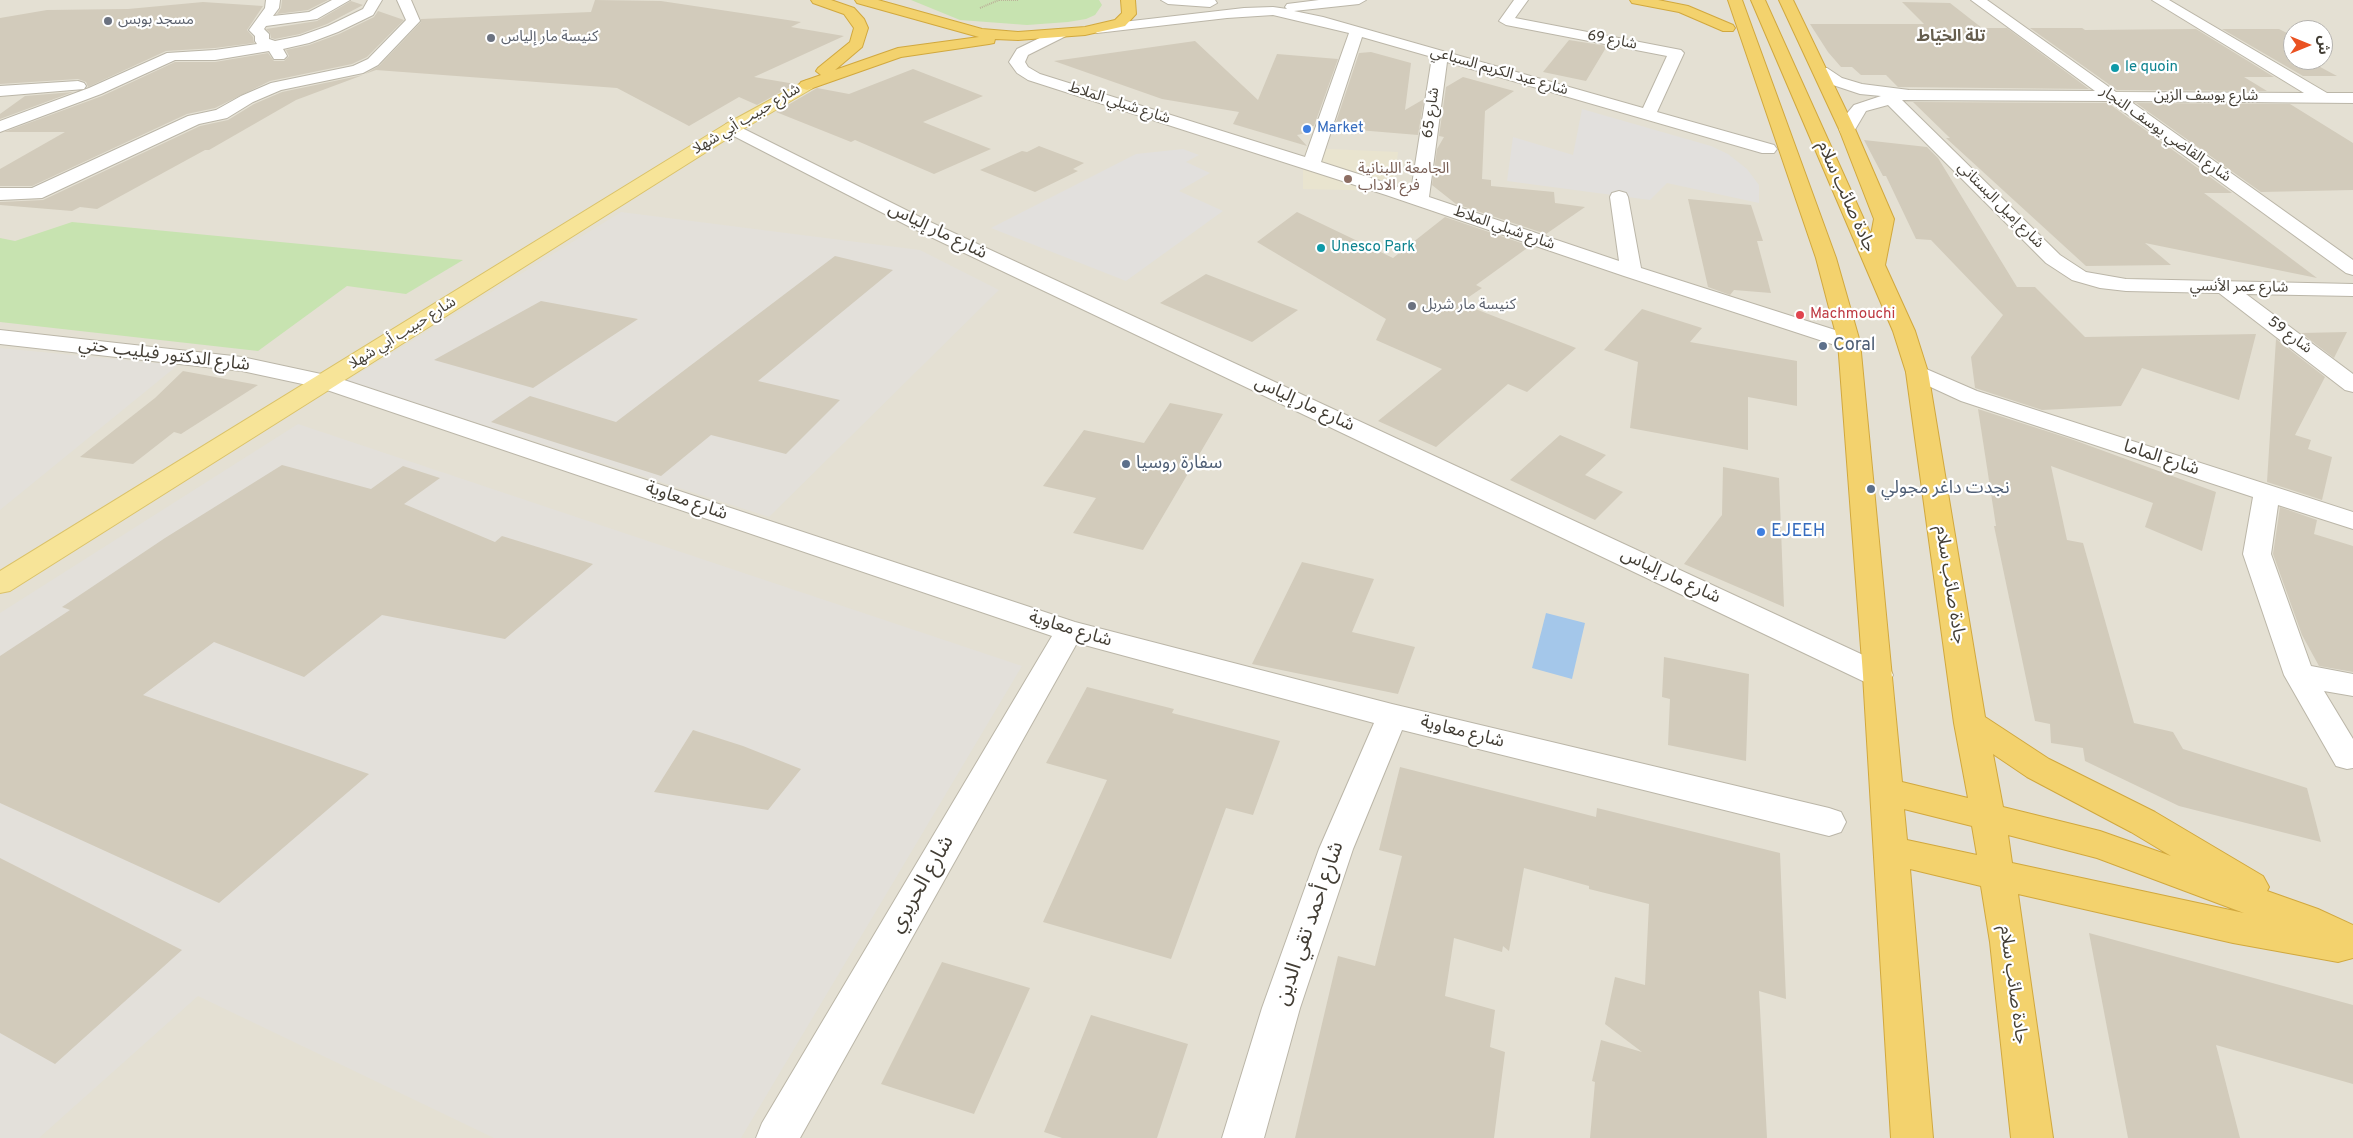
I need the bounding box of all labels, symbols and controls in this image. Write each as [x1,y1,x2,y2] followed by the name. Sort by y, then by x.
[118,12,194,30] place label: مسجد بوبس
[102,15,114,27] marker: مسجد بوبس
[2283,20,2333,70] north arrow
[1586,27,1638,55] street label: شارع 69
[1917,28,1985,48] district label: تلة الخيّاط
[501,29,598,47] place label: كنيسة مار إلياس
[485,32,497,44] marker: كنيسة مار إلياس
[2314,35,2331,55] text: ش
[1428,44,1570,100] street label: شارع عبد الكريم السباعي
[2125,59,2178,77] place label: le quoin
[2109,62,2121,74] marker: le quoin
[1066,79,1172,129] street label: شارع شبلي الملاط
[690,81,804,159] street label: شارع حبيب أبي شهلا
[2096,83,2234,187] street label: شارع القاضي يوسف النجار
[1420,86,1444,140] street label: شارع 65
[2154,88,2258,106] street label: شارع يوسف الزين
[1317,120,1364,138] place label: Market
[1301,123,1313,135] marker: Market
[1811,138,1879,256] street label: جادة صائب سلام
[1953,159,2047,253] street label: شارع إميل البستاني
[1358,161,1449,196] place label: الجامعة اللبنانية فرع الاداب
[1342,173,1354,185] marker: الجامعة اللبنانية فرع الاداب
[884,199,990,265] street label: شارع مار إلياس
[1451,203,1557,255] street label: شارع شبلي الملاط
[1331,239,1415,257] place label: Unesco Park
[1315,242,1327,254] marker: Unesco Park
[2190,278,2288,298] street label: شارع عمر الأنسي
[346,294,460,374] street label: شارع حبيب أبي شهلا
[1422,297,1516,315] place label: كنيسة مار شربل
[1406,300,1418,312] marker: كنيسة مار شربل
[1810,306,1895,324] place label: Machmouchi
[1794,309,1806,321] marker: Machmouchi
[2263,314,2315,358] street label: شارع 59
[77,335,251,377] street label: شارع الدكتور فيليب حتي
[1833,335,1876,357] place label: Coral
[1817,340,1829,352] marker: Coral
[1251,373,1357,437] street label: شارع مار إلياس
[2120,437,2202,481] street label: شارع الماما
[1136,453,1222,475] place label: سفارة روسيا
[1120,458,1132,470] marker: سفارة روسيا
[642,478,730,526] street label: شارع معاوية
[1881,478,2010,500] place label: نجدت داغر مجولي
[1865,483,1877,495] marker: نجدت داغر مجولي
[1771,521,1825,543] place label: EJEEH
[1929,524,1969,646] street label: جادة صائب سلام
[1755,526,1767,538] marker: EJEEH
[1617,545,1723,609] street label: شارع مار إلياس
[1026,607,1114,653] street label: شارع معاوية
[1418,712,1506,754] street label: شارع معاوية
[885,832,961,938] street label: شارع الحريري
[1271,839,1351,1009] street label: شارع أحمد تقي الدين
[1993,924,2031,1046] street label: جادة صائب سلام

